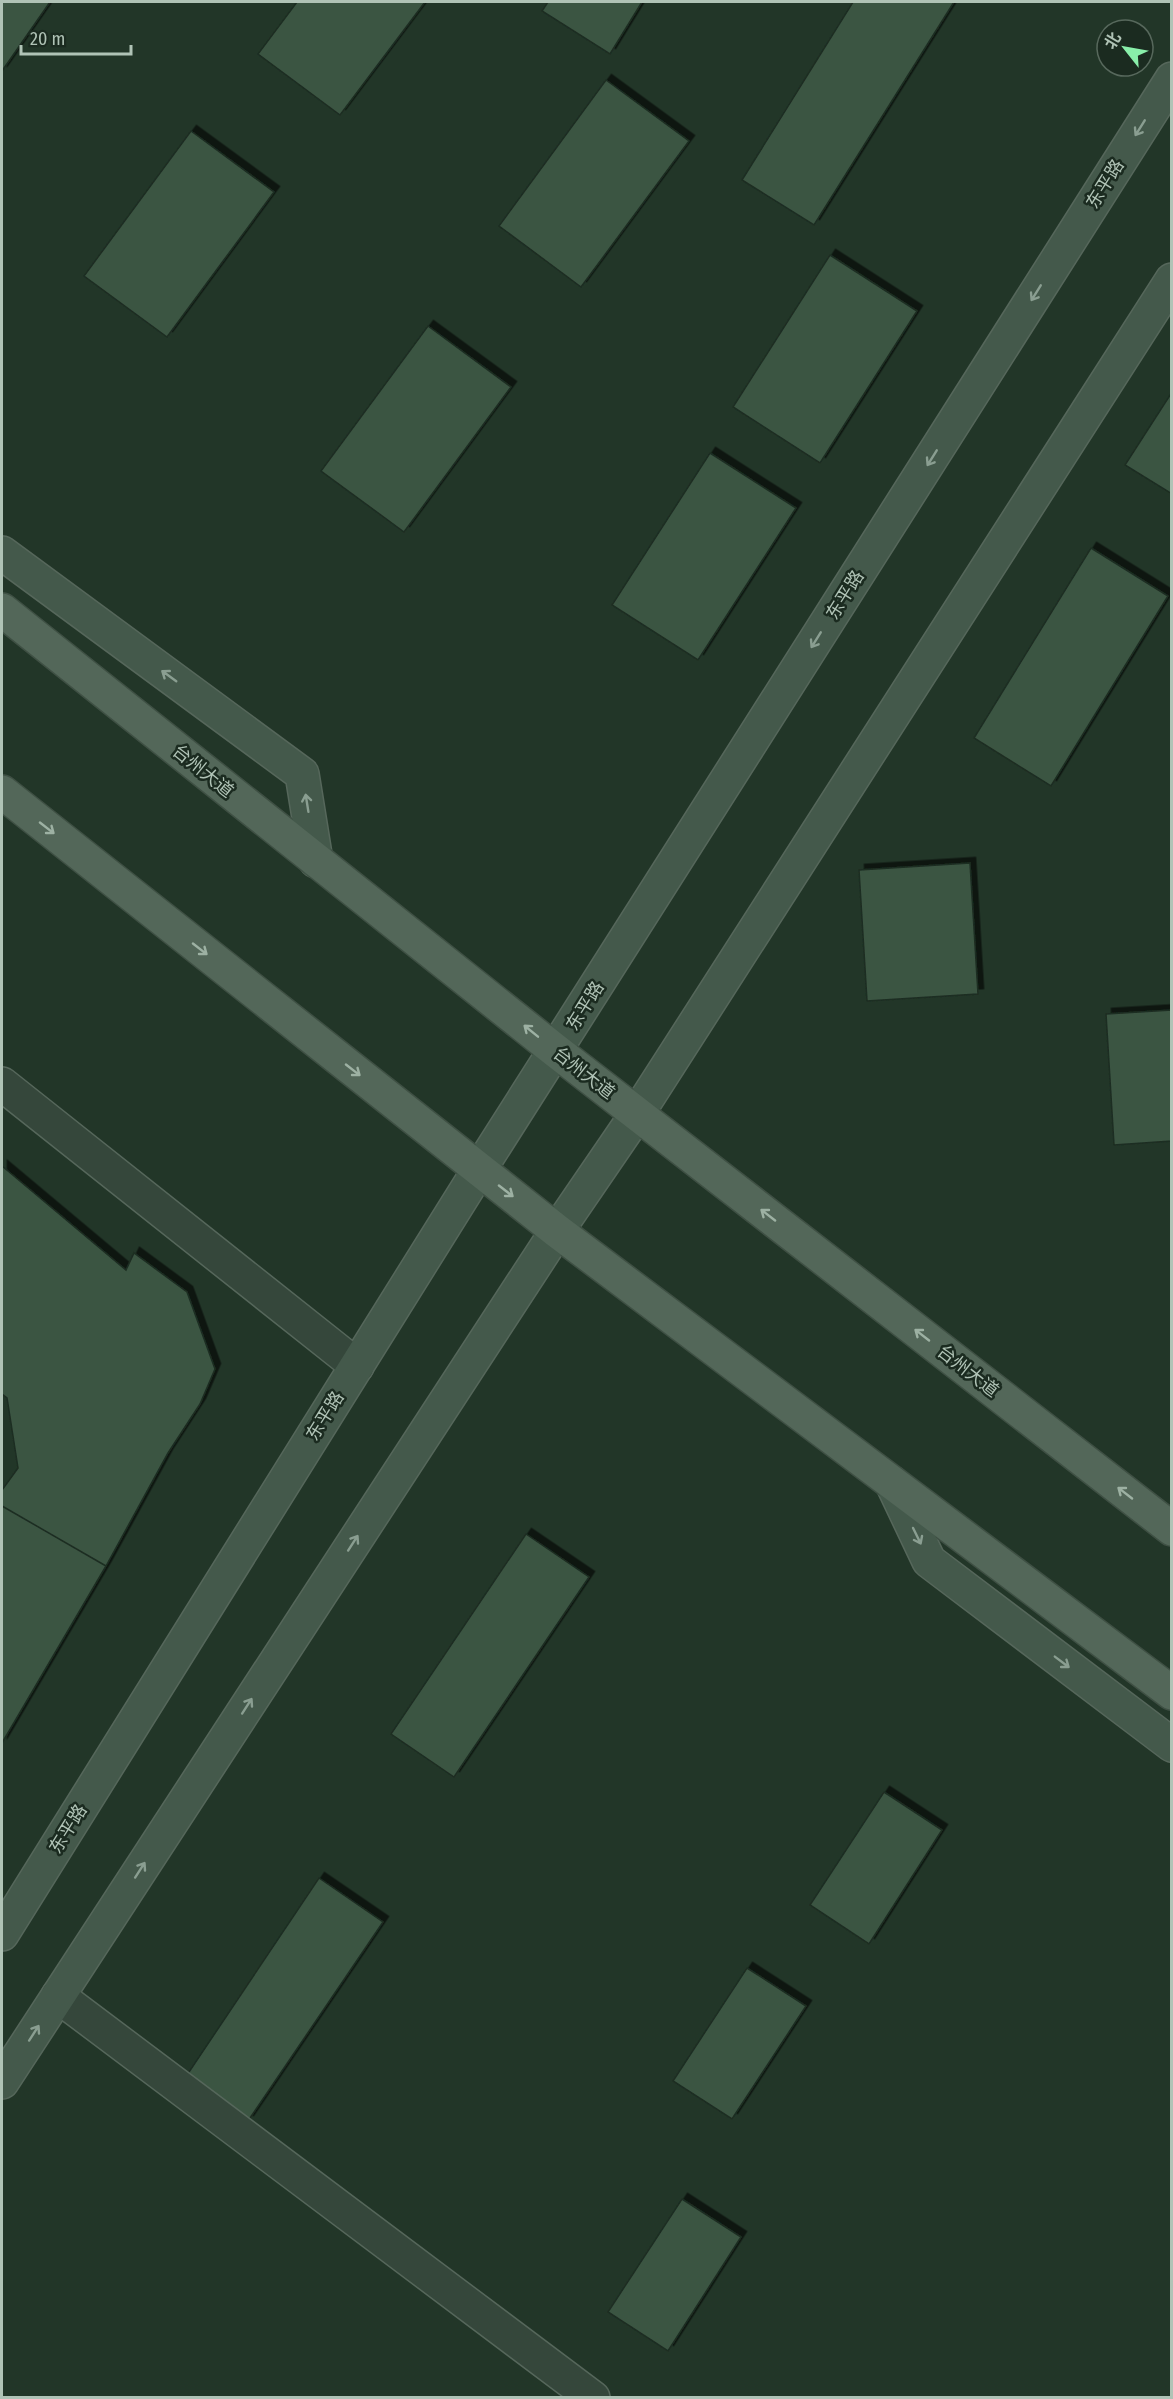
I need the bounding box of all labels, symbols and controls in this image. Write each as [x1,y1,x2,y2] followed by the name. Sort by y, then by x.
[21,18,130,56] scale bar
[1095,18,1155,78] north arrow
[30,28,65,50] text: 20 m
[1100,29,1125,52] text: 北
[1134,120,1147,137] one-way arrow
[1081,155,1129,213] street label: 东平路
[1029,284,1041,301] one-way arrow
[925,449,937,466] one-way arrow
[821,566,869,624] street label: 东平路
[810,632,822,648] one-way arrow
[162,670,178,682] one-way arrow
[168,740,238,802] street label: 台州大道
[301,794,312,814] one-way arrow
[39,822,55,835] one-way arrow
[192,943,208,956] one-way arrow
[561,977,609,1035] street label: 东平路
[523,1025,539,1038] one-way arrow
[549,1042,619,1104] street label: 台州大道
[345,1064,361,1077] one-way arrow
[498,1185,514,1198] one-way arrow
[760,1209,776,1222] one-way arrow
[914,1329,930,1341] one-way arrow
[933,1340,1003,1402] street label: 台州大道
[301,1387,349,1445] street label: 东平路
[1118,1487,1134,1500] one-way arrow
[912,1526,924,1544] one-way arrow
[348,1535,360,1552] one-way arrow
[1054,1655,1070,1668] one-way arrow
[241,1698,253,1715] one-way arrow
[44,1800,92,1858] street label: 东平路
[134,1861,147,1878] one-way arrow
[28,2025,40,2042] one-way arrow

